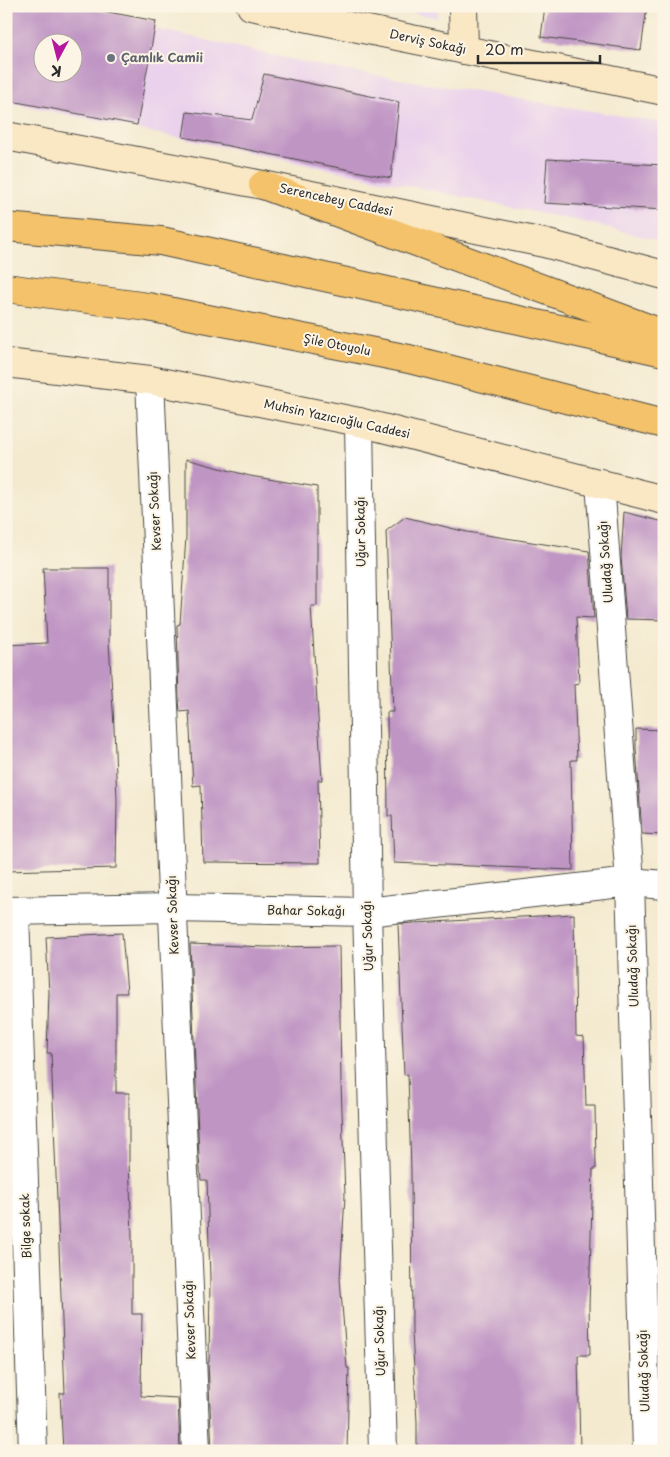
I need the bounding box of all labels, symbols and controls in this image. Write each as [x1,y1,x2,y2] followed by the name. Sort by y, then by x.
[388,24,468,58] street label: Derviş Sokağı
[32,32,82,82] north arrow
[478,32,600,64] scale bar
[485,37,524,60] text: 20 m
[121,48,203,66] place label: Çamlık Camii
[105,52,117,64] marker: Çamlık Camii
[50,60,63,82] text: K
[278,178,395,220] street label: Serencebey Caddesi
[302,329,372,359] street label: Şile Otoyolu
[262,394,412,442] street label: Muhsin Yazıcıoğlu Caddesi
[143,471,165,551] street label: Kevser Sokağı
[350,496,370,568] street label: Uğur Sokağı
[593,520,617,604] street label: Uludağ Sokağı
[162,875,182,955] street label: Kevser Sokağı
[267,900,345,920] street label: Bahar Sokağı
[357,900,377,972] street label: Uğur Sokağı
[622,924,642,1008] street label: Uludağ Sokağı
[15,1193,35,1259] street label: Bilge sokak
[179,1280,199,1360] street label: Kevser Sokağı
[369,1305,389,1377] street label: Uğur Sokağı
[633,1329,653,1413] street label: Uludağ Sokağı

